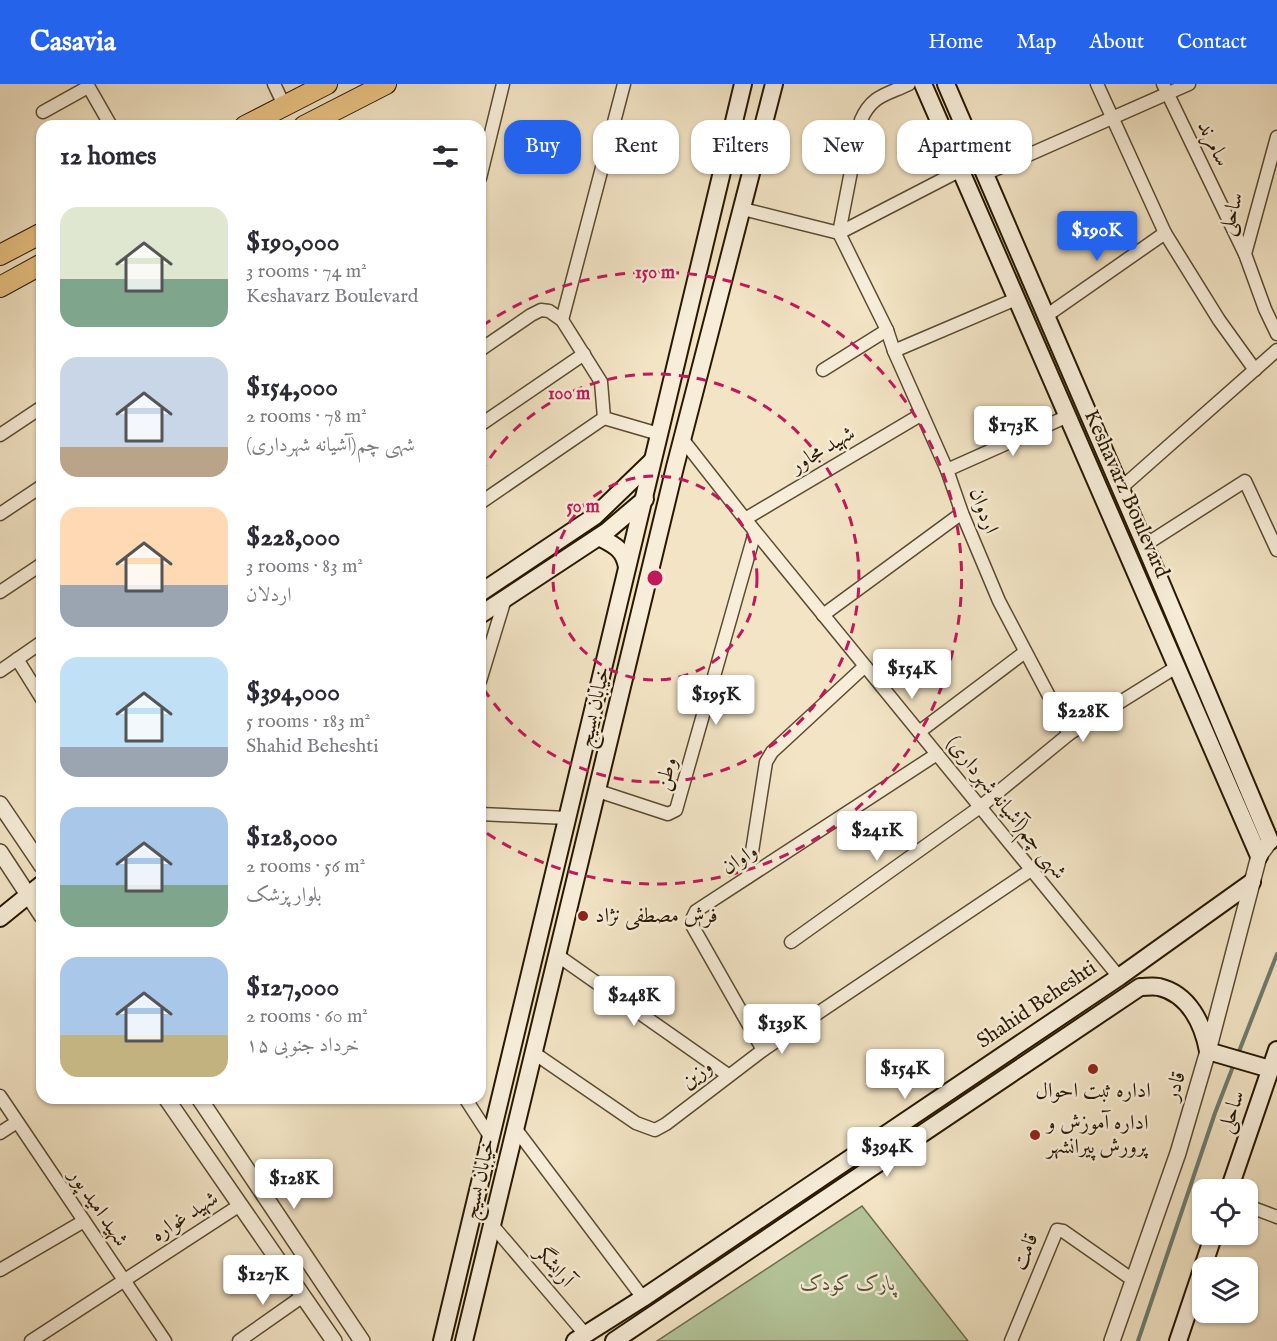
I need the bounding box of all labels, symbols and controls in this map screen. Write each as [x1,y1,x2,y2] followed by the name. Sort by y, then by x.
[30,25,116,60] text: Casavia
[928,29,983,56] text: Home
[1016,29,1056,56] text: Map
[1089,29,1144,56] text: About
[1177,29,1247,56] text: Contact
[1190,117,1236,171] street label: سامرند
[504,120,581,174] chip: Buy
[593,120,679,174] chip: Rent
[691,120,790,174] chip: Filters
[802,120,885,174] chip: New
[897,120,1032,174] chip: Apartment
[60,140,156,173] text: 12 homes
[429,140,462,173] icon: filters
[1213,190,1252,239] street label: ساحلی
[1055,211,1139,262] pin: $190K
[1071,218,1123,243] text: $190K
[246,226,339,259] text: $190,000
[108,231,180,303] icon: home
[246,259,367,284] text: 3 rooms · 74 m²
[635,262,675,285] text: 150 m
[246,284,419,309] text: Keshavarz Boulevard
[246,371,338,404] text: $154,000
[108,381,180,453] icon: home
[548,383,590,406] text: 100 m
[246,404,367,429] text: 2 rooms · 78 m²
[971,406,1055,457] pin: $173K
[1077,406,1175,583] street label: Keshavarz Boulevard
[988,413,1038,438] text: $173K
[784,420,860,481] street label: شهید مجاور
[246,433,415,458] text: شهی چم(آشیانه شهرداری)
[962,484,1004,538] street label: اردوان
[566,496,600,519] text: 50 m
[246,521,340,554] text: $228,000
[108,531,180,603] icon: home
[246,554,363,579] text: 3 rooms · 83 m²
[645,568,665,588] centre of rings
[246,583,292,608] text: اردلان
[870,649,954,700] pin: $154K
[887,656,937,681] text: $154K
[573,664,621,751] street label: خیابان بسیج
[674,675,758,726] pin: $195K
[246,676,340,709] text: $394,000
[108,681,180,753] icon: home
[692,682,740,707] text: $195K
[1041,692,1125,743] pin: $228K
[1057,699,1109,724] text: $228K
[246,709,370,734] text: 5 rooms · 183 m²
[936,730,1073,889] street label: شهی چم(آشیانه شهرداری)
[246,734,379,759] text: Shahid Beheshti
[649,754,685,794] street label: وطن
[835,811,919,862] pin: $241K
[851,818,903,843] text: $241K
[246,821,338,854] text: $128,000
[108,831,180,903] icon: home
[717,838,763,882] street label: واوان
[246,854,365,879] text: 2 rooms · 56 m²
[246,883,321,908] text: بلوار پزشک
[595,903,718,930] place label: فرش مصطفی نژاد
[576,909,590,923] marker: فرش مصطفی نژاد
[972,955,1102,1055] street label: Shahid Beheshti
[246,971,339,1004] text: $127,000
[592,976,676,1027] pin: $248K
[108,981,180,1053] icon: home
[608,983,660,1008] text: $248K
[246,1004,368,1029] text: 2 rooms · 60 m²
[740,1004,824,1055] pin: $139K
[757,1011,807,1036] text: $139K
[246,1033,359,1058] text: ۱۵ خرداد جنوبی
[863,1049,947,1100] pin: $154K
[676,1054,718,1096] street label: وزین
[880,1056,930,1081] text: $154K
[1086,1062,1100,1076] marker: اداره ثبت احوال
[1158,1068,1193,1106] street label: قادر
[1035,1078,1151,1105] place label: اداره ثبت احوال
[1212,1087,1253,1137] street label: ساحلی
[1045,1109,1149,1161] place label: اداره آموزش و پرورش پیرانشهر
[845,1127,929,1178] pin: $394K
[1028,1128,1042,1142] marker: اداره آموزش و پرورش پیرانشهر
[861,1134,913,1159] text: $394K
[458,1136,506,1223] street label: خیابان بسیج
[252,1159,336,1210] pin: $128K
[61,1162,134,1252] street label: شهید امید پور
[269,1166,319,1191] text: $128K
[1192,1179,1258,1323] map controls
[1192,1179,1258,1245] button: locate
[146,1185,224,1249] street label: شهید غواره
[1006,1229,1046,1275] street label: قامت
[527,1239,582,1295] street label: آرایشگر
[221,1255,305,1306] pin: $127K
[1192,1257,1258,1323] button: layers
[237,1262,289,1287] text: $127K
[800,1271,898,1298] park label: پارک کودک

